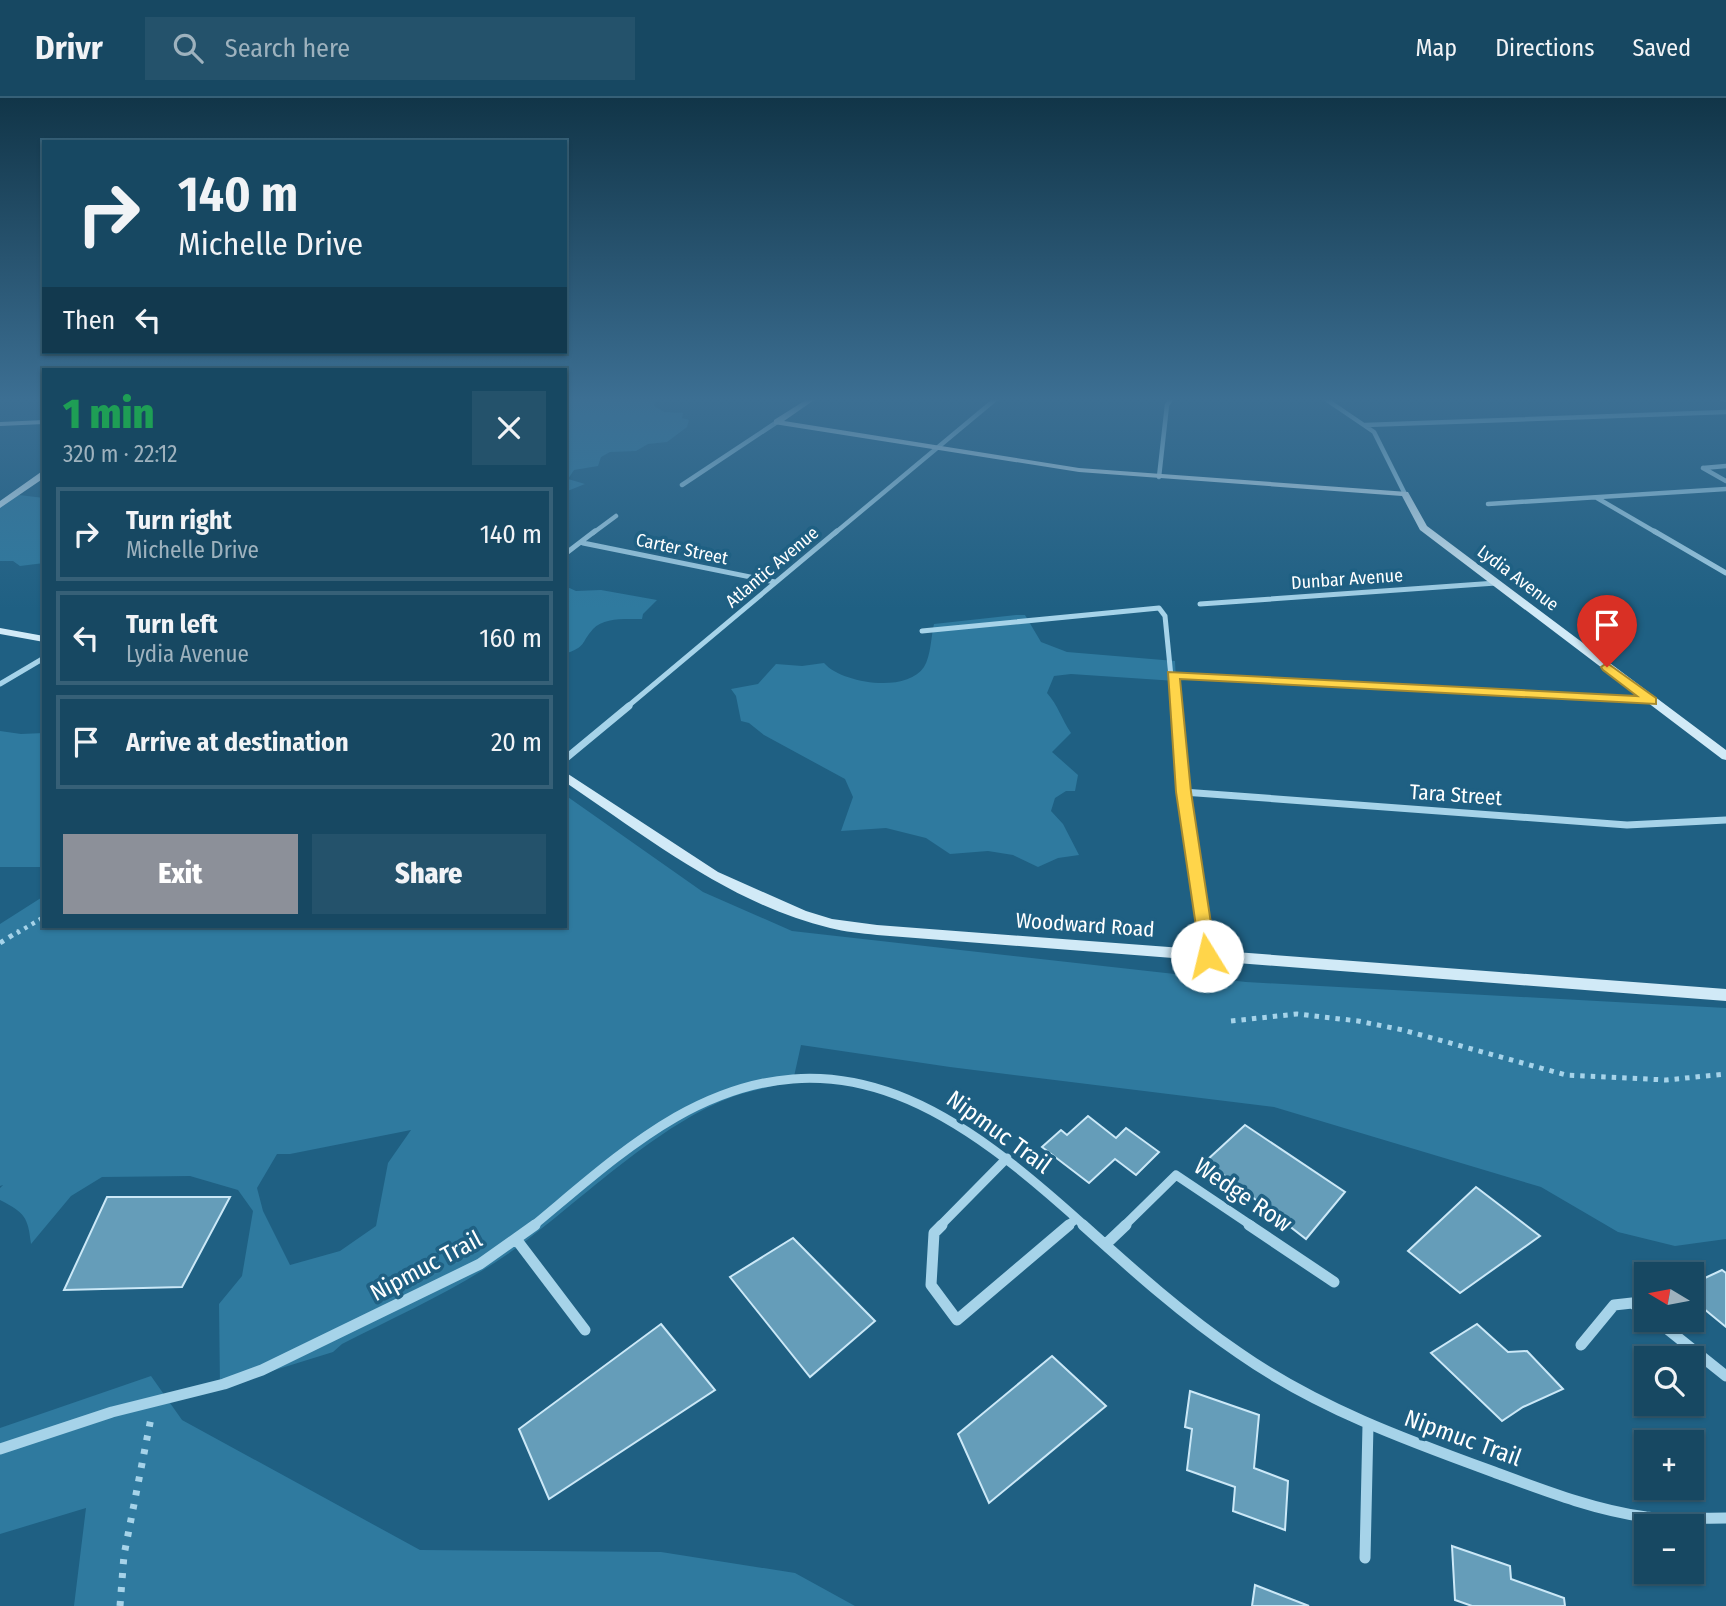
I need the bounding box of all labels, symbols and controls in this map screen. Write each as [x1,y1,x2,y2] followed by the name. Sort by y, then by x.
[145,17,635,80] search box
[35,28,103,68] text: Drivr
[169,29,207,67] icon: search
[225,33,350,64] text: Search here
[1416,34,1457,62] text: Map
[1495,34,1594,62] text: Directions
[1632,34,1691,62] text: Saved
[178,165,298,224] text: 140 m
[63,168,154,259] icon: right
[178,225,363,263] text: Michelle Drive
[129,301,167,339] icon: left
[63,305,115,336] text: Then
[63,389,154,439] text: 1 min
[472,391,546,465] button: close
[63,440,177,468] text: 320 m · 22:12
[126,505,232,536] text: Turn right
[67,515,105,553] icon: right
[480,519,542,550] text: 140 m
[721,522,823,612] street label: Atlantic Avenue
[634,529,730,569] street label: Carter Street
[126,536,259,564] text: Michelle Drive
[1473,540,1563,616] street label: Lydia Avenue
[1290,564,1404,594] street label: Dunbar Avenue
[1577,595,1637,667] pin
[1588,606,1626,644] icon: arrive
[126,609,218,640] text: Turn left
[67,619,105,657] icon: left
[479,623,542,654] text: 160 m
[126,640,249,668] text: Lydia Avenue
[67,723,105,761] icon: arrive
[126,727,349,758] text: Arrive at destination
[491,727,542,758] text: 20 m
[1409,779,1503,811] street label: Tara Street
[63,834,298,914] button: Exit
[312,834,546,914] button: Share
[1015,907,1155,943] street label: Woodward Road
[1170,919,1244,993] position arrow
[941,1085,1057,1179] street label: Nipmuc Trail
[1189,1152,1297,1238] street label: Wedge Row
[365,1225,487,1307] street label: Nipmuc Trail
[1634,1262,1704,1332] north arrow
[1634,1262,1704,1584] map controls
[1634,1346,1704,1416] button: search
[1401,1404,1525,1472] street label: Nipmuc Trail
[1634,1430,1704,1500] button: +
[1634,1514,1704,1584] button: −

